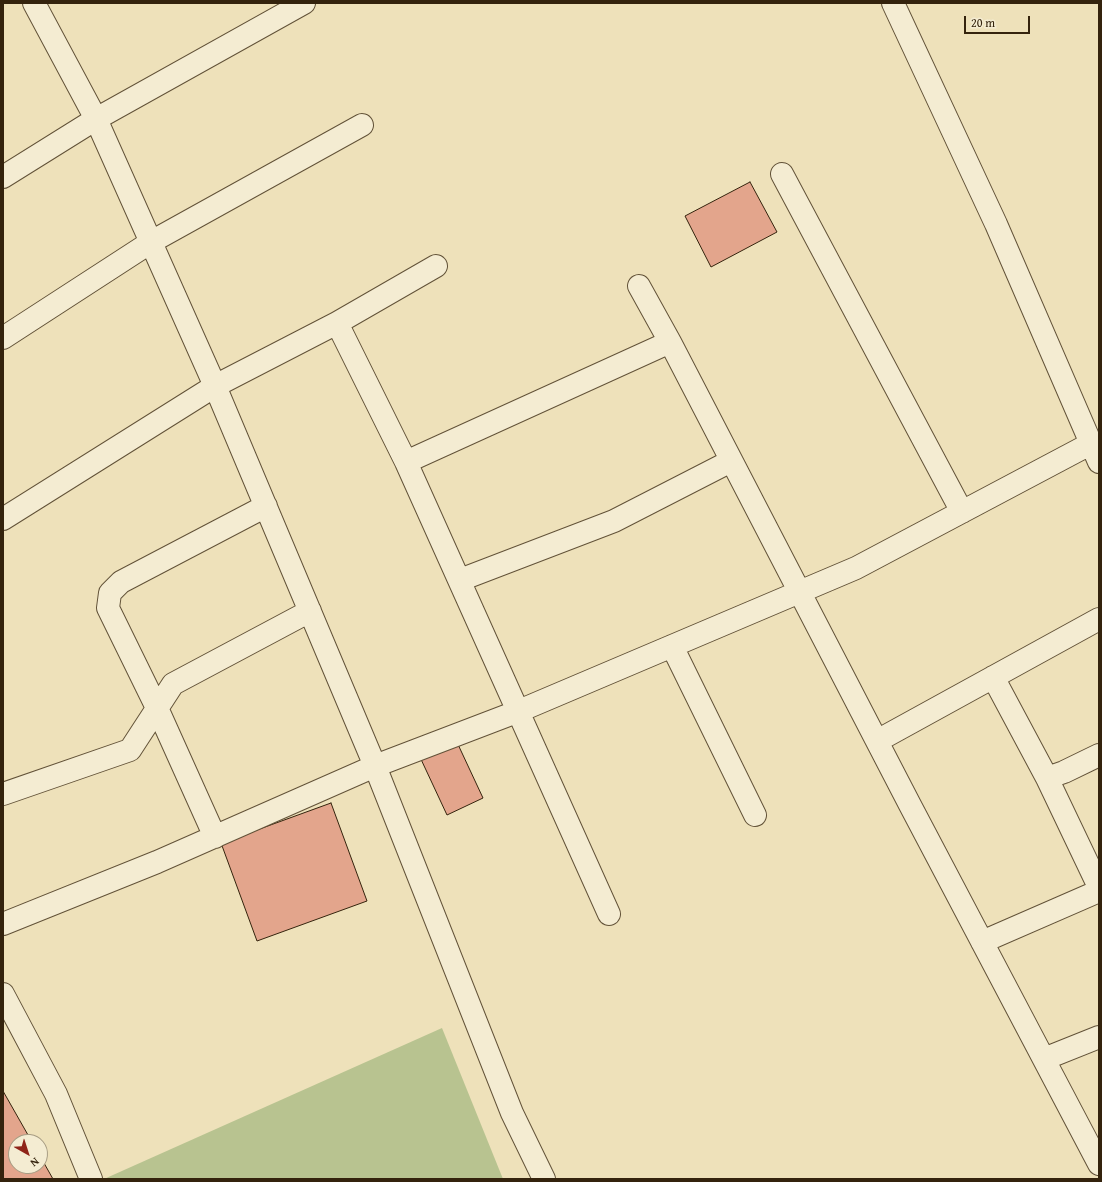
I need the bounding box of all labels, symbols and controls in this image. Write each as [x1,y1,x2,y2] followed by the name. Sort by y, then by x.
[966,8,1032,34] scale bar
[971,14,995,31] text: 20 m
[8,1134,48,1174] north arrow
[27,1154,43,1171] text: N

